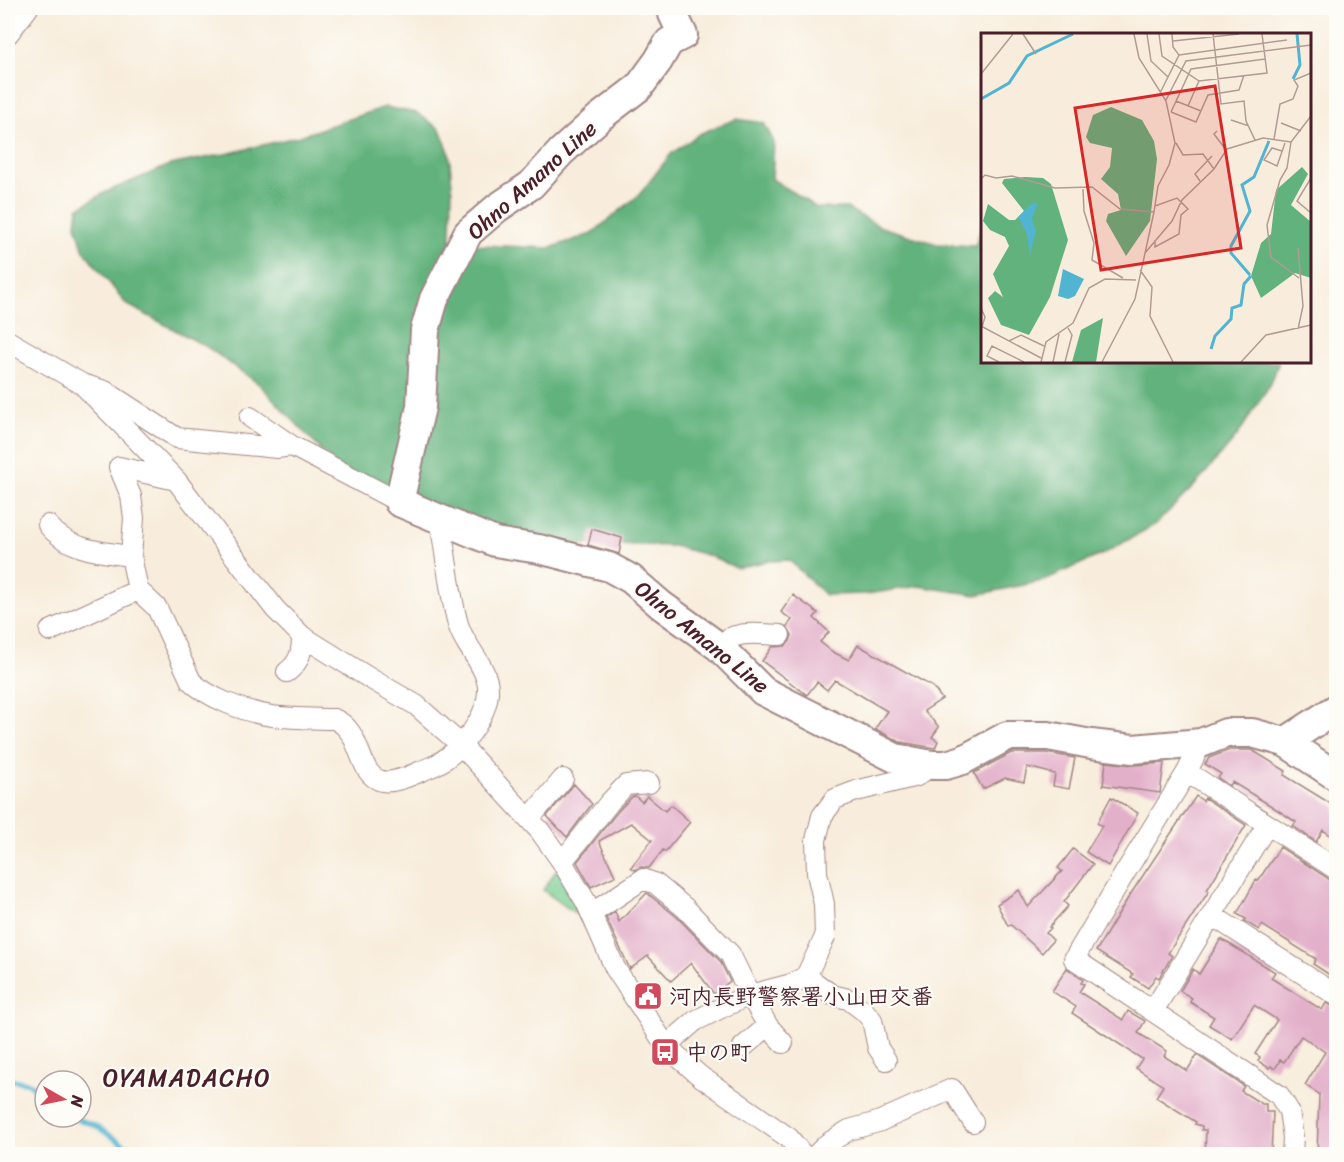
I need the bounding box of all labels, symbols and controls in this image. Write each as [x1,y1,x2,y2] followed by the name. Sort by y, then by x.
[981,33,1311,363] inset map
[458,110,606,250] street label: Ohno Amano Line
[626,570,778,704] street label: Ohno Amano Line
[669,977,933,1016] place label: 河内長野警察署小山田交番
[632,980,664,1012] public building icon: 河内長野警察署小山田交番
[686,1033,752,1072] place label: 中の町
[649,1036,681,1068] bus stop icon: 中の町
[103,1057,271,1099] district label: OYAMADACHO
[33,1069,93,1129] north arrow
[62,1093,93,1110] text: N

